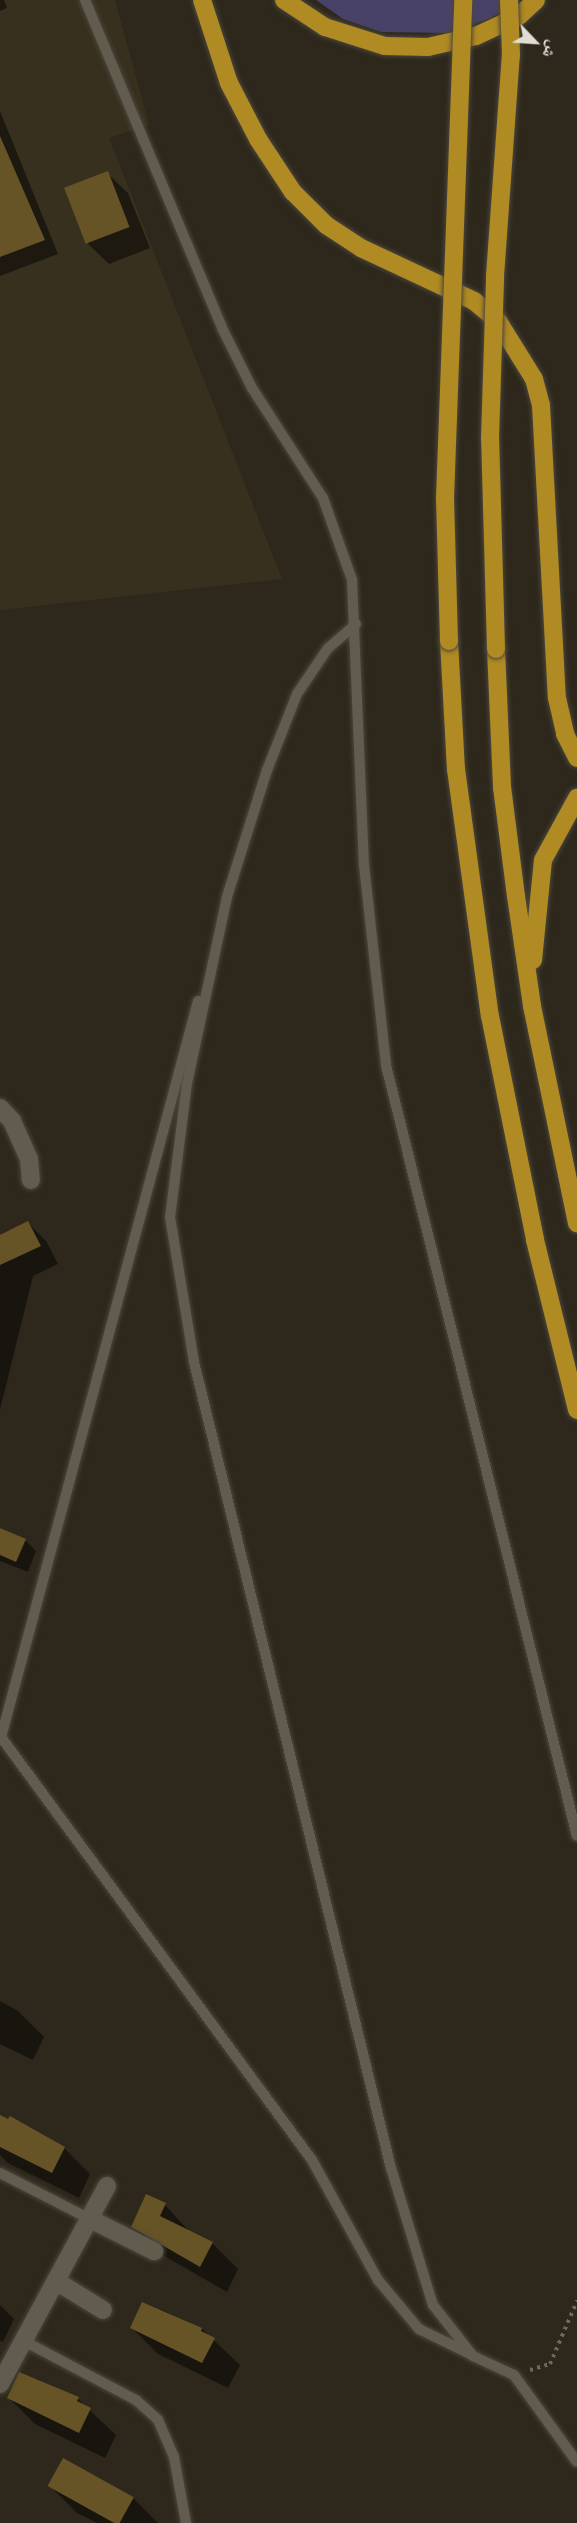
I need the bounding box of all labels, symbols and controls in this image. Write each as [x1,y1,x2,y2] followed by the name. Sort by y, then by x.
[505,12,565,72] north arrow
[538,37,565,62] text: ش

